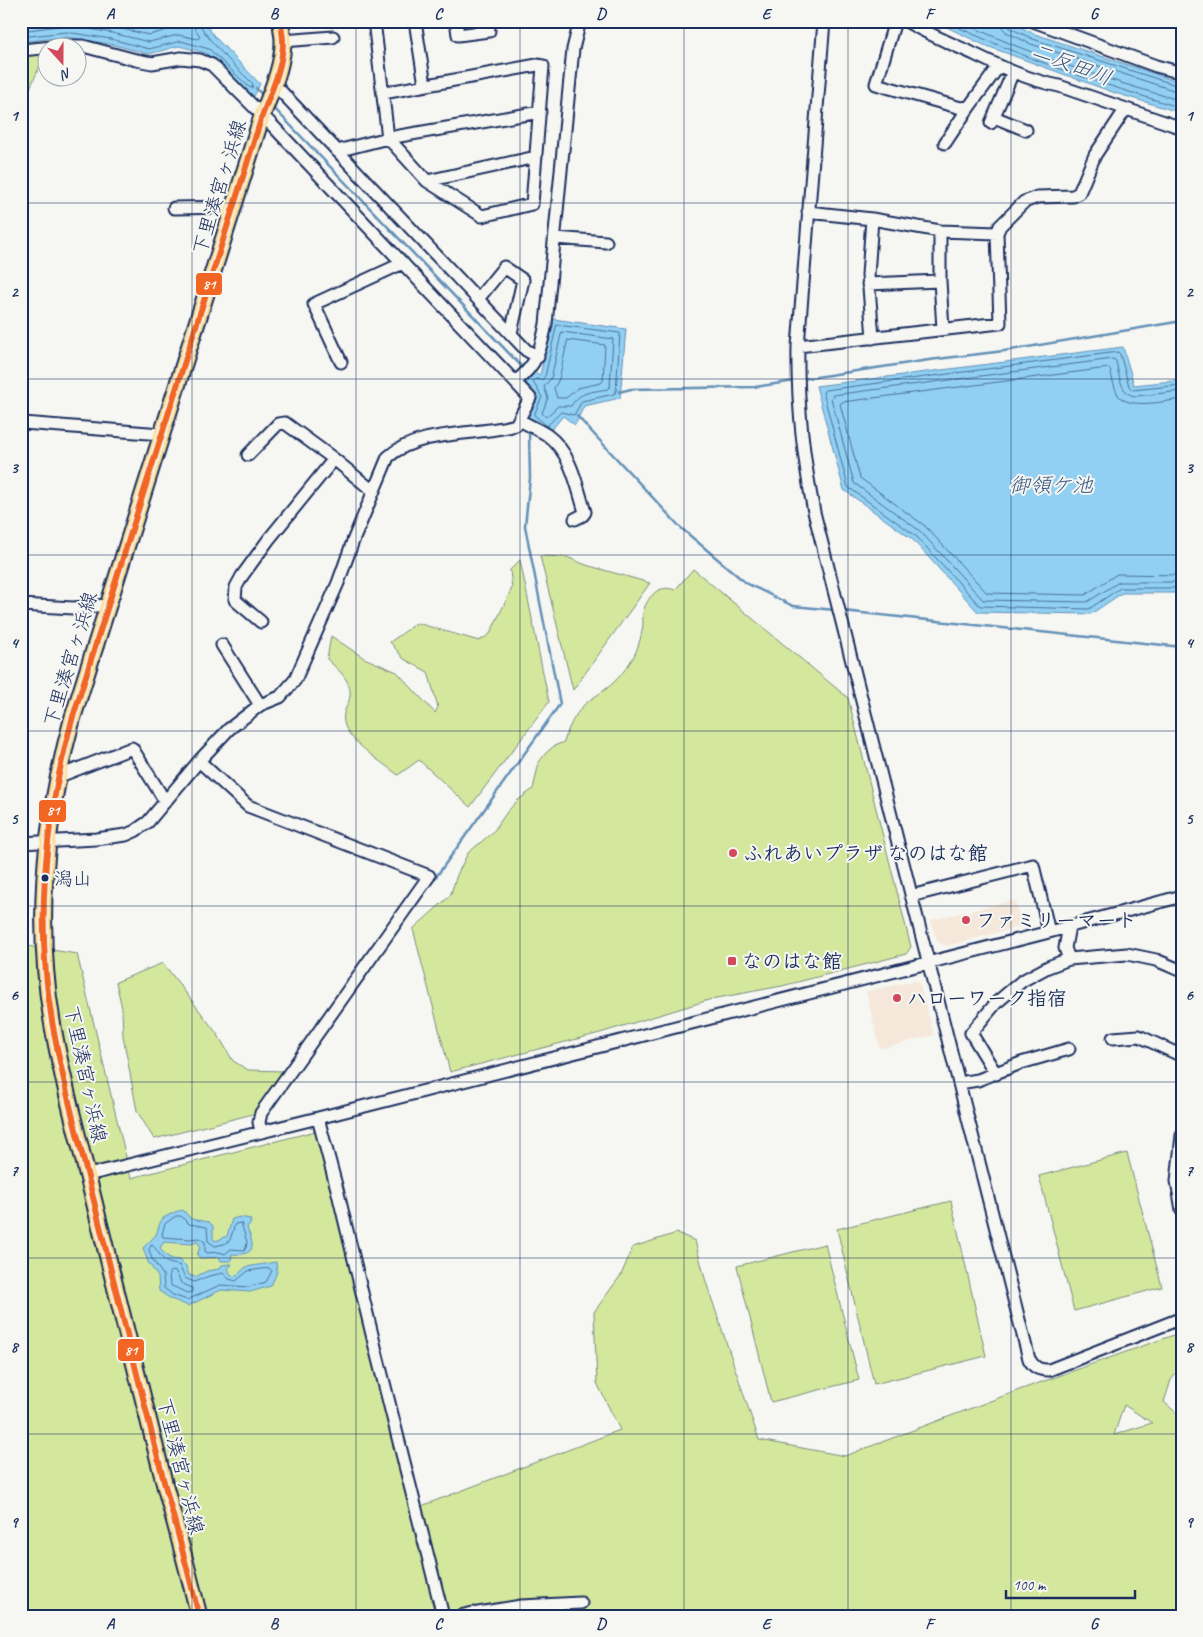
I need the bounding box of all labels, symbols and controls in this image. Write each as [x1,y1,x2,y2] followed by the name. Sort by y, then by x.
[106,4,116,24] text: A
[270,4,280,24] text: B
[434,4,444,24] text: C
[596,4,607,24] text: D
[762,4,773,24] text: E
[925,4,936,24] text: F
[1090,4,1100,24] text: G
[1028,37,1116,91] water label: 二反田川
[38,38,88,88] north arrow
[57,64,74,84] text: N
[10,106,19,126] text: 1
[1185,106,1194,126] text: 1
[187,117,252,258] street label: 下里湊宮ヶ浜線
[195,272,223,296] line badge: 81
[203,276,217,293] text: 81
[10,282,19,302] text: 2
[1185,282,1194,302] text: 2
[10,458,19,478] text: 3
[1185,458,1194,478] text: 3
[1009,472,1094,498] water label: 御領ケ池
[38,589,103,730] street label: 下里湊宮ヶ浜線
[10,633,19,653] text: 4
[1185,633,1194,653] text: 4
[38,799,67,823] line badge: 81
[47,802,61,819] text: 81
[11,809,20,829] text: 5
[1186,809,1195,829] text: 5
[743,841,988,866] place label: ふれあいプラザ なのはな館
[727,847,739,859] marker: ふれあいプラザ なのはな館
[54,867,92,891] place label: 潟山
[40,873,50,883] marker: 潟山
[976,908,1137,933] place label: ファミリーマート
[960,914,972,926] marker: ファミリーマート
[742,949,842,974] place label: なのはな館
[726,955,738,967] marker: なのはな館
[10,985,19,1005] text: 6
[1185,985,1194,1005] text: 6
[907,986,1067,1011] place label: ハローワーク指宿
[891,992,903,1004] marker: ハローワーク指宿
[59,1003,112,1145] street label: 下里湊宮ヶ浜線
[10,1161,19,1181] text: 7
[1185,1161,1194,1181] text: 7
[10,1337,19,1357] text: 8
[1185,1337,1194,1357] text: 8
[117,1338,145,1362] line badge: 81
[125,1342,139,1359] text: 81
[151,1395,210,1537] street label: 下里湊宮ヶ浜線
[10,1512,19,1532] text: 9
[1185,1512,1194,1532] text: 9
[1006,1567,1134,1599] scale bar
[1013,1576,1047,1595] text: 100 m
[106,1614,116,1634] text: A
[270,1614,280,1634] text: B
[434,1614,444,1634] text: C
[596,1614,607,1634] text: D
[762,1614,773,1634] text: E
[925,1614,936,1634] text: F
[1090,1614,1100,1634] text: G

